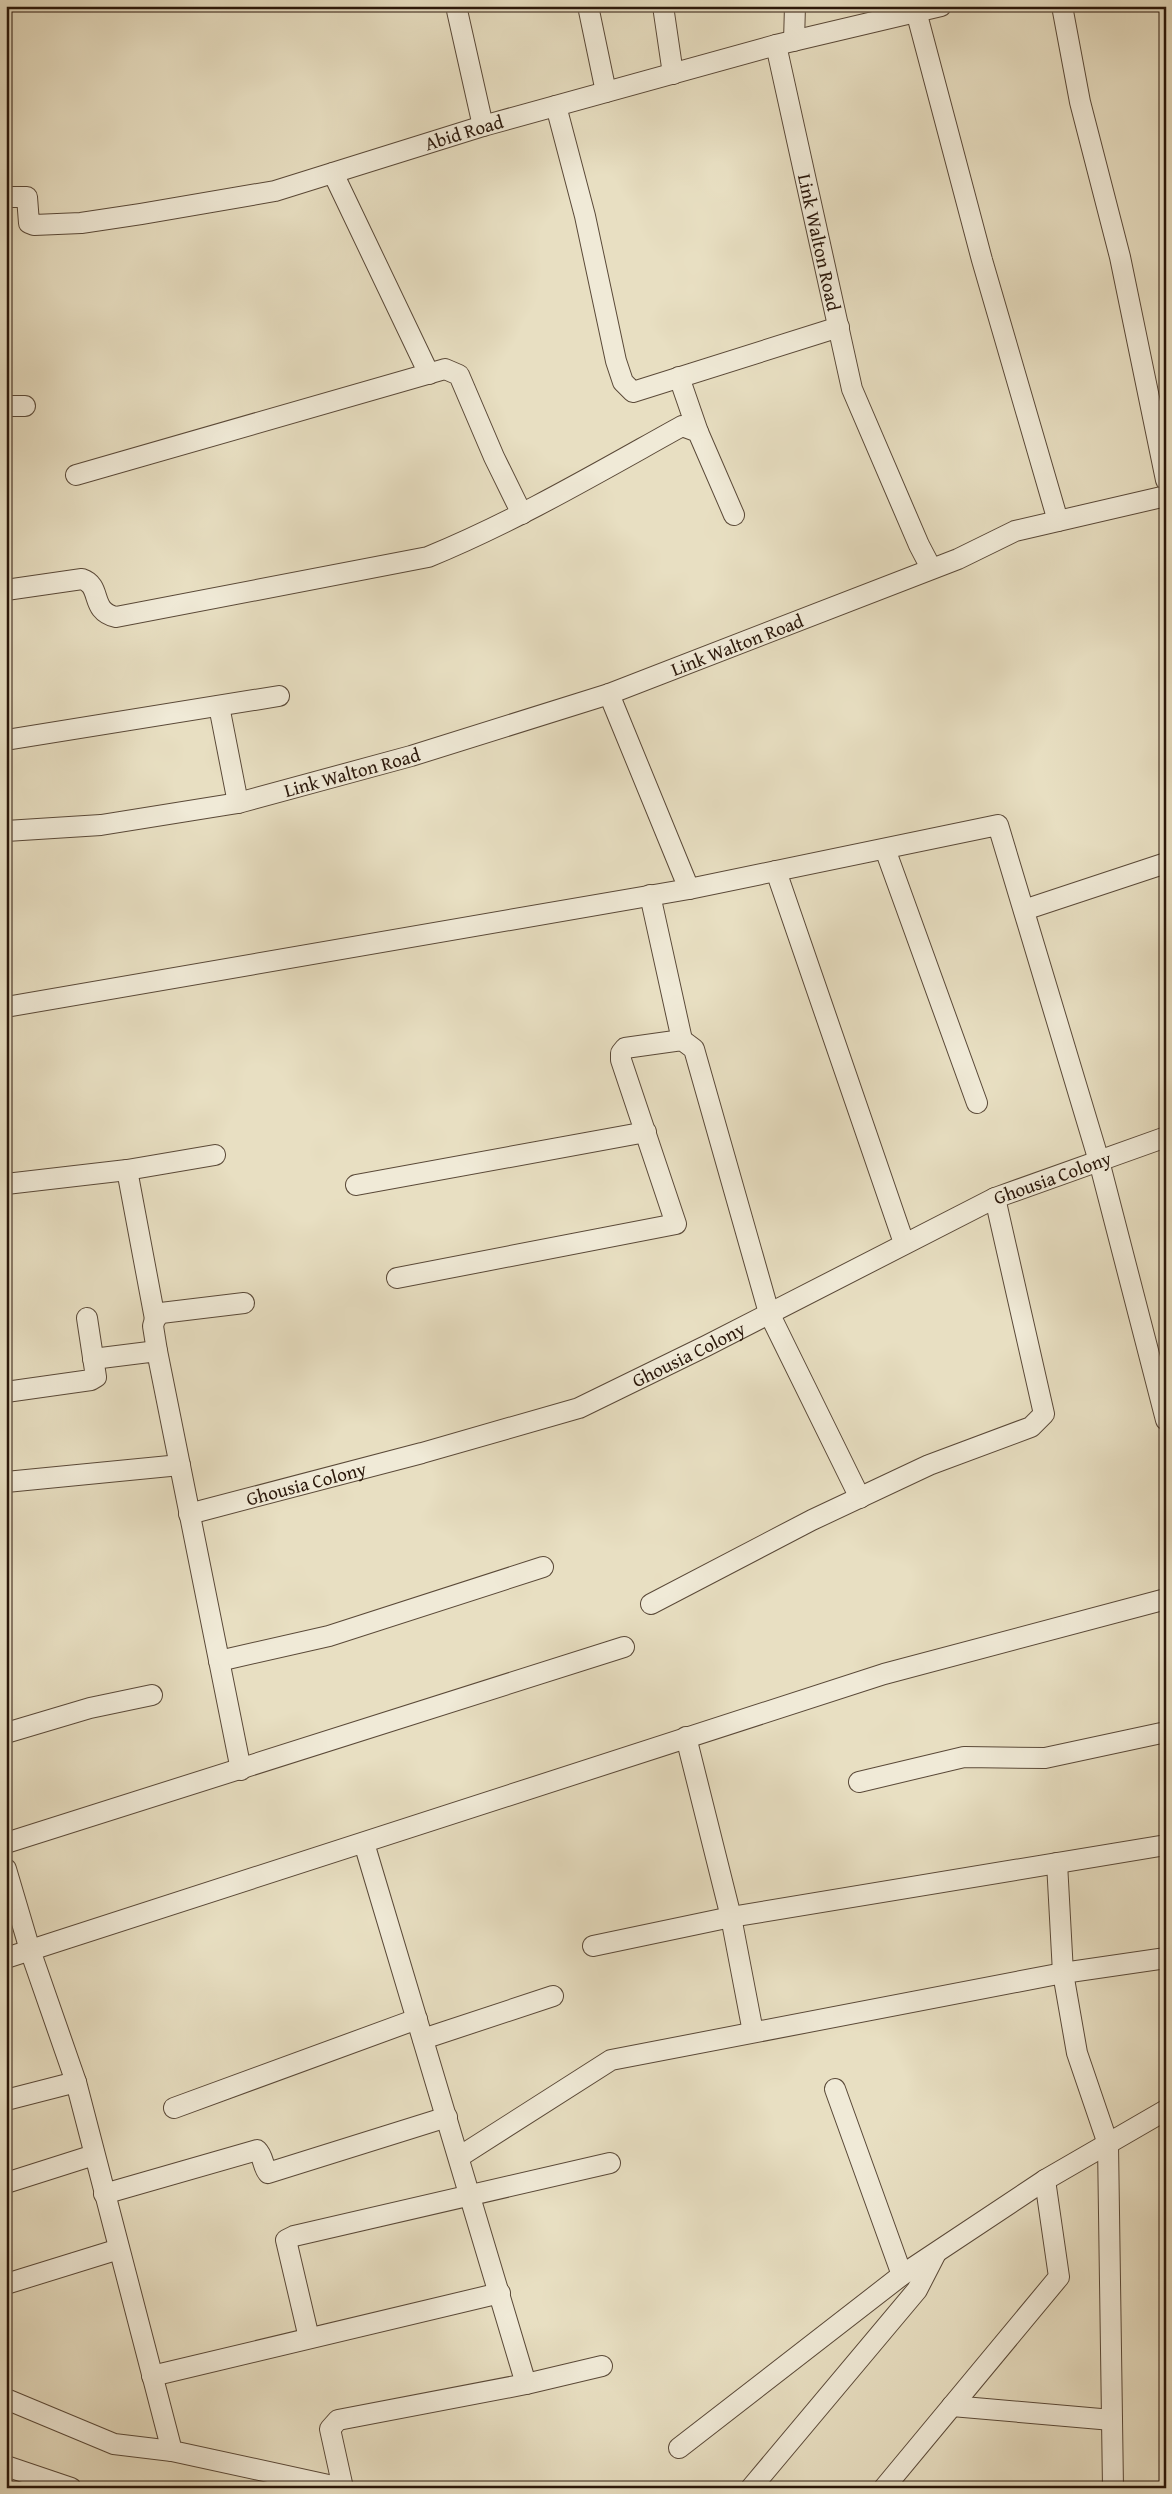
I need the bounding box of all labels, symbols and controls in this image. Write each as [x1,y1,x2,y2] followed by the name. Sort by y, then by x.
[421,107,507,157] street label: Abid Road
[791,171,849,314] street label: Link Walton Road
[667,606,808,683] street label: Link Walton Road
[281,740,424,804] street label: Link Walton Road
[990,1144,1115,1211] street label: Ghousia Colony
[627,1314,750,1394] street label: Ghousia Colony
[243,1454,370,1512] street label: Ghousia Colony

